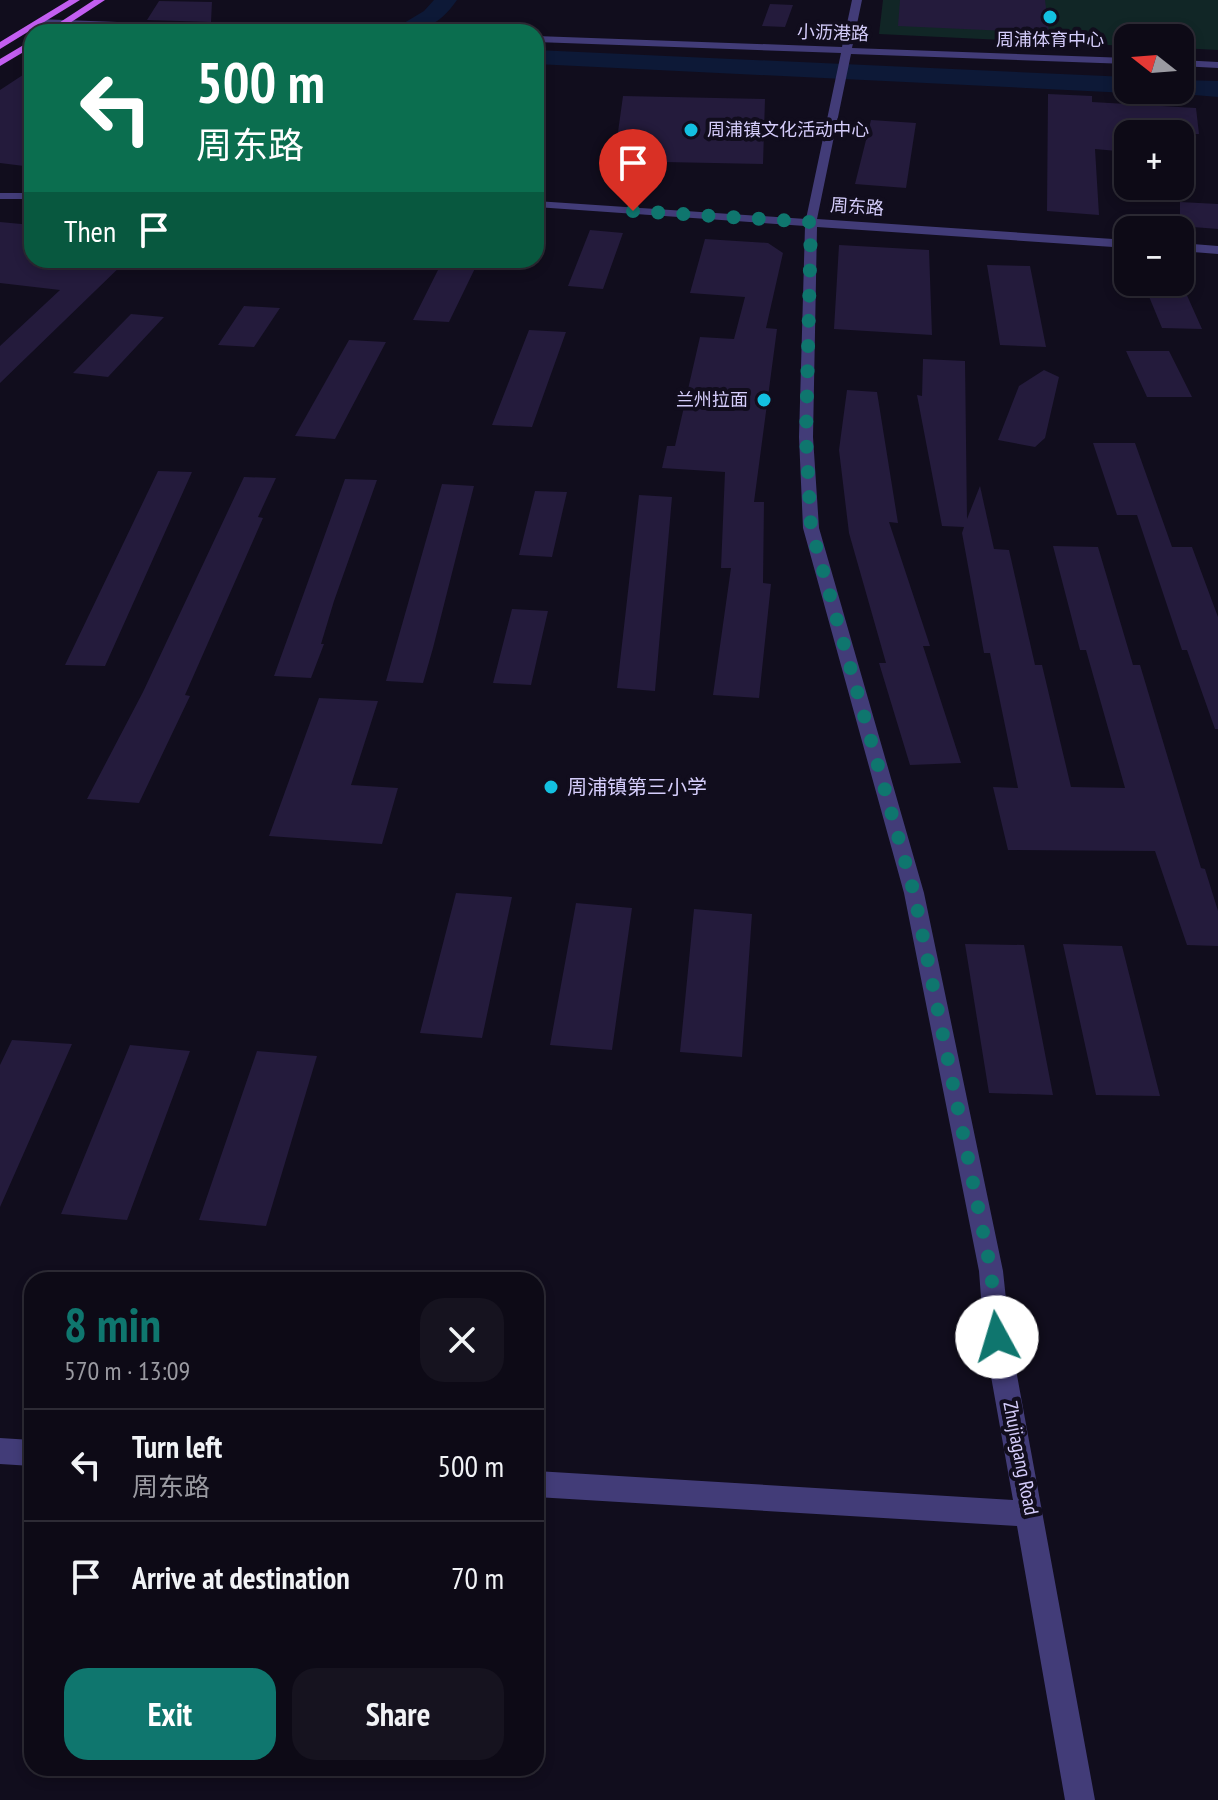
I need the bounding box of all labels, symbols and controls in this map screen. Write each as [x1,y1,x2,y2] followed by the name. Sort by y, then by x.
[1041,8,1059,26] marker: 周浦体育中心
[797,20,869,45] street label: 小沥港路
[1114,24,1194,104] north arrow
[1114,24,1194,296] map controls
[996,28,1104,51] place label: 周浦体育中心
[196,46,325,118] text: 500 m
[64,56,168,160] icon: left
[707,118,869,141] place label: 周浦镇文化活动中心
[1114,120,1194,200] button: +
[196,121,304,168] text: 周东路
[682,121,700,139] marker: 周浦镇文化活动中心
[599,129,667,211] pin
[611,141,655,185] icon: arrive
[829,193,885,220] street label: 周东路
[132,208,176,252] icon: arrive
[64,211,116,250] text: Then
[1114,216,1194,296] button: −
[676,388,748,411] place label: 兰州拉面
[755,391,773,409] marker: 兰州拉面
[567,774,707,800] place label: 周浦镇第三小学
[542,778,560,796] marker: 周浦镇第三小学
[64,1293,161,1355] text: 8 min
[955,1295,1039,1379] position arrow
[420,1298,504,1382] button: close
[64,1354,190,1387] text: 570 m · 13:09
[997,1399,1045,1517] street label: Zhujiagang Road
[132,1427,222,1466] text: Turn left
[64,1443,108,1487] icon: left
[438,1446,504,1485] text: 500 m
[132,1470,210,1503] text: 周东路
[64,1555,108,1599] icon: arrive
[132,1558,350,1597] text: Arrive at destination
[451,1558,504,1597] text: 70 m
[64,1668,276,1760] button: Exit
[292,1668,504,1760] button: Share

